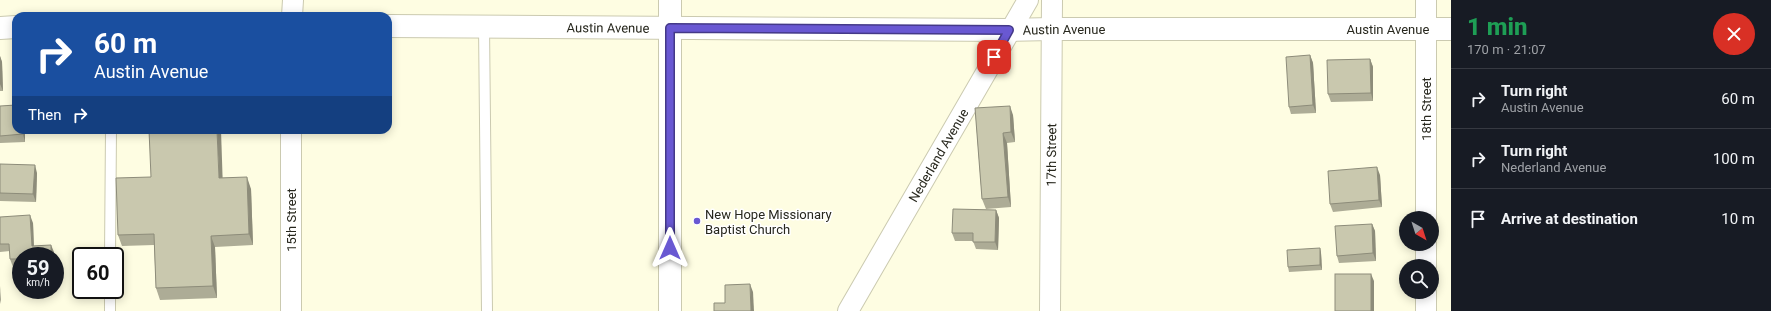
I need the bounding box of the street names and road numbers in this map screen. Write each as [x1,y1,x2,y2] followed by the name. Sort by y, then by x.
[567,20,650,36] street label: Austin Avenue
[1022,22,1105,38] street label: Austin Avenue
[1347,22,1429,37] street label: Austin Avenue
[1419,77,1434,141] street label: 18th Street
[906,106,972,205] street label: Nederland Avenue
[1044,123,1059,187] street label: 17th Street
[284,188,299,252] street label: 15th Street

